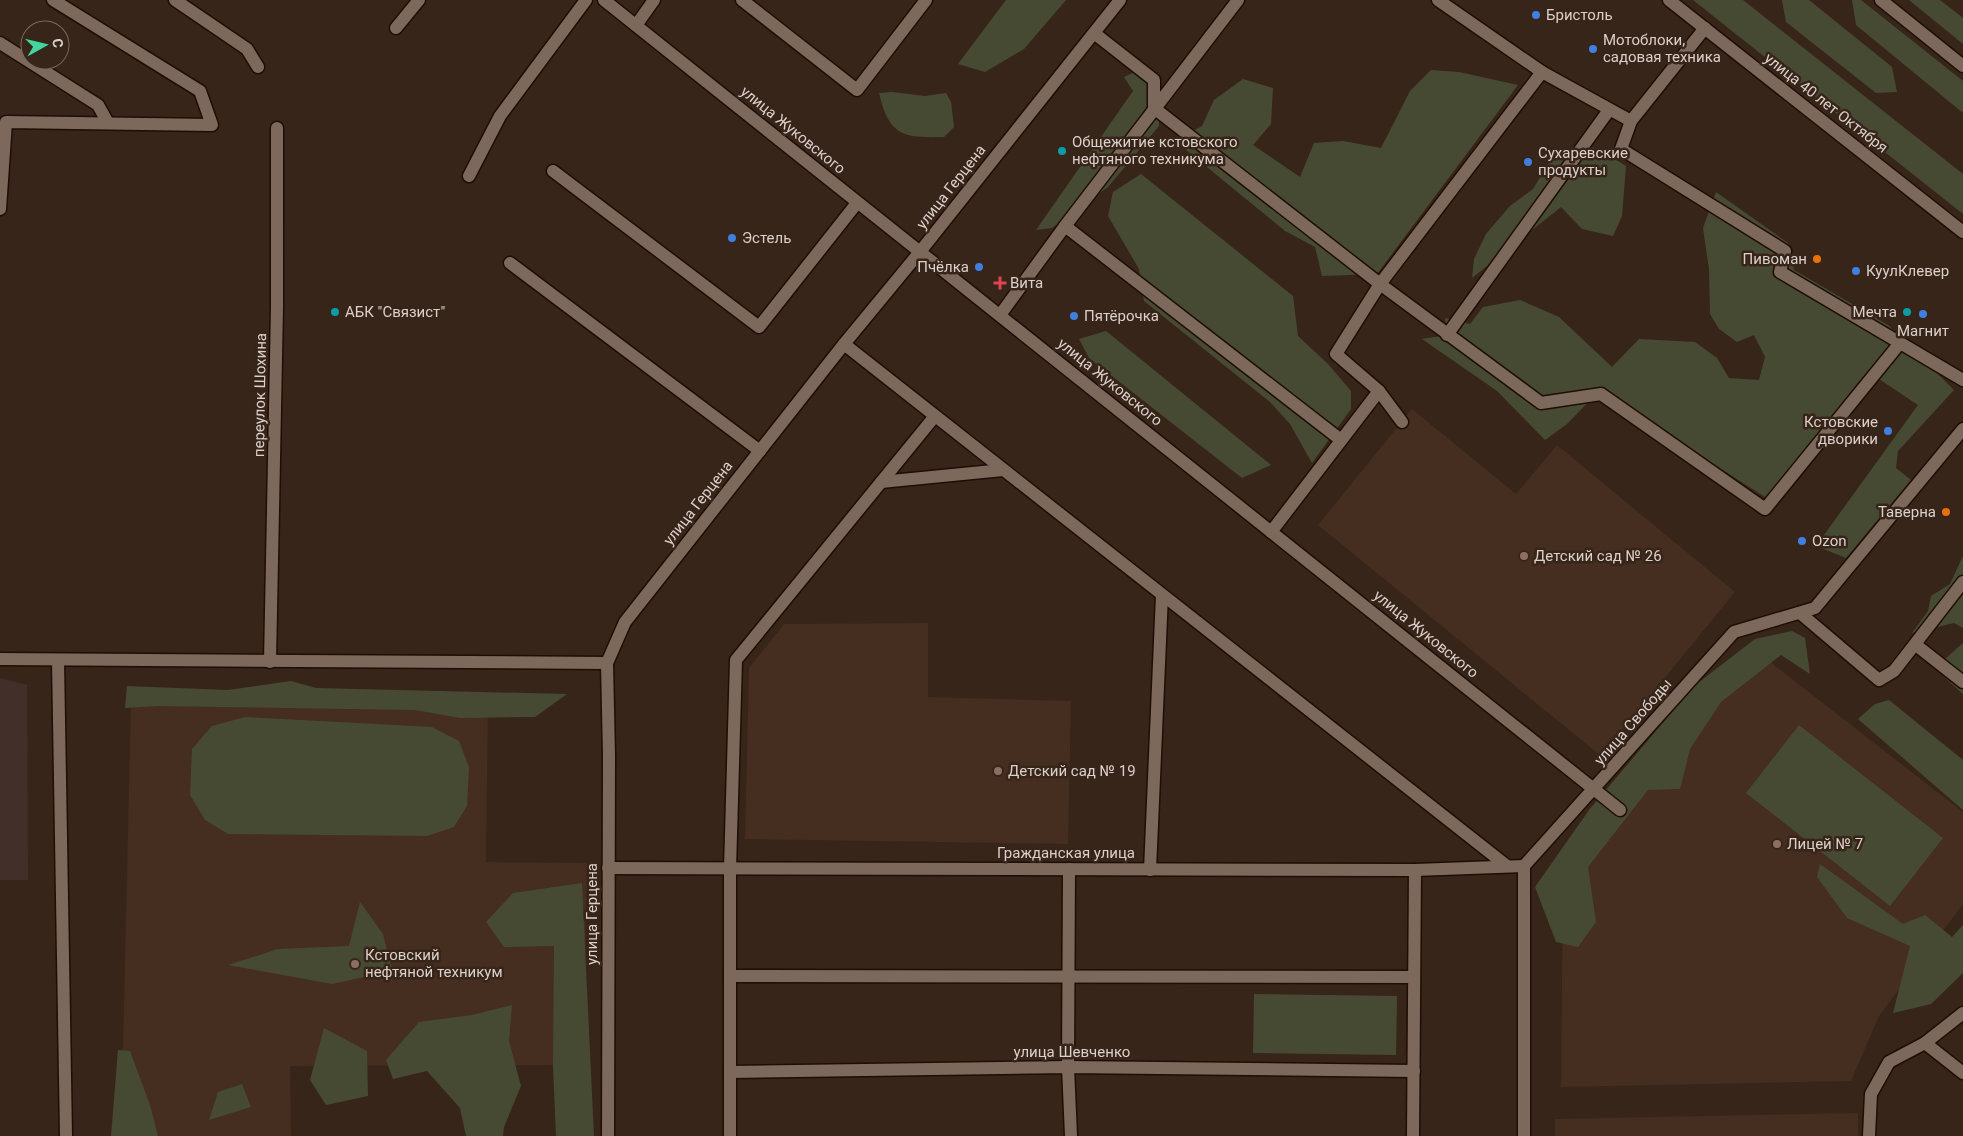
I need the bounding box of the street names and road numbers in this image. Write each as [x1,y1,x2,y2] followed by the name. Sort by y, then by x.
[1761,49,1891,157] street label: улица 40 лет Октября
[737,82,849,178] street label: улица Жуковского
[913,141,989,233] street label: улица Герцена
[250,333,270,457] street label: переулок Шохина
[1054,334,1166,430] street label: улица Жуковского
[660,457,736,549] street label: улица Герцена
[1370,586,1482,682] street label: улица Жуковского
[1591,675,1675,769] street label: улица Свободы
[997,844,1135,862] street label: Гражданская улица
[583,863,601,965] street label: улица Герцена
[1014,1043,1130,1061] street label: улица Шевченко

